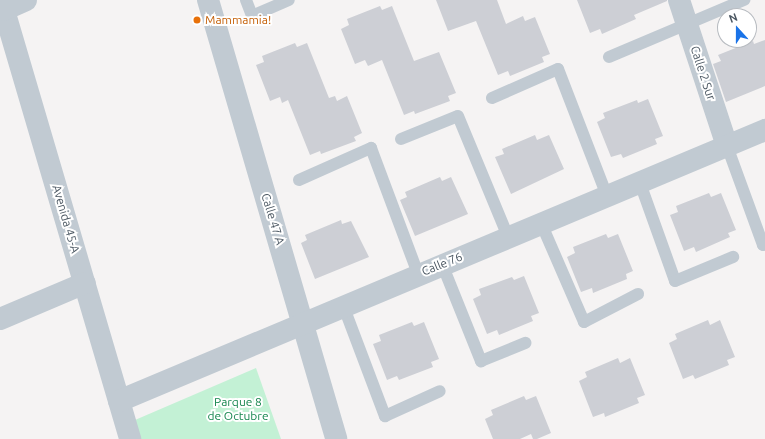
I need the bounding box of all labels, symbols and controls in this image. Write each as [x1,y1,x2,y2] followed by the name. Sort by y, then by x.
[717,8,757,48] north arrow
[727,11,739,25] text: N
[205,13,271,27] place label: Mammamia!
[192,15,202,25] marker: Mammamia!
[687,44,719,102] street label: Calle 2 Sur
[49,183,83,255] street label: Avenida 45-A
[258,191,288,247] street label: Calle 47 A
[419,249,465,279] street label: Calle 76
[207,395,269,423] park label: Parque 8 de Octubre

